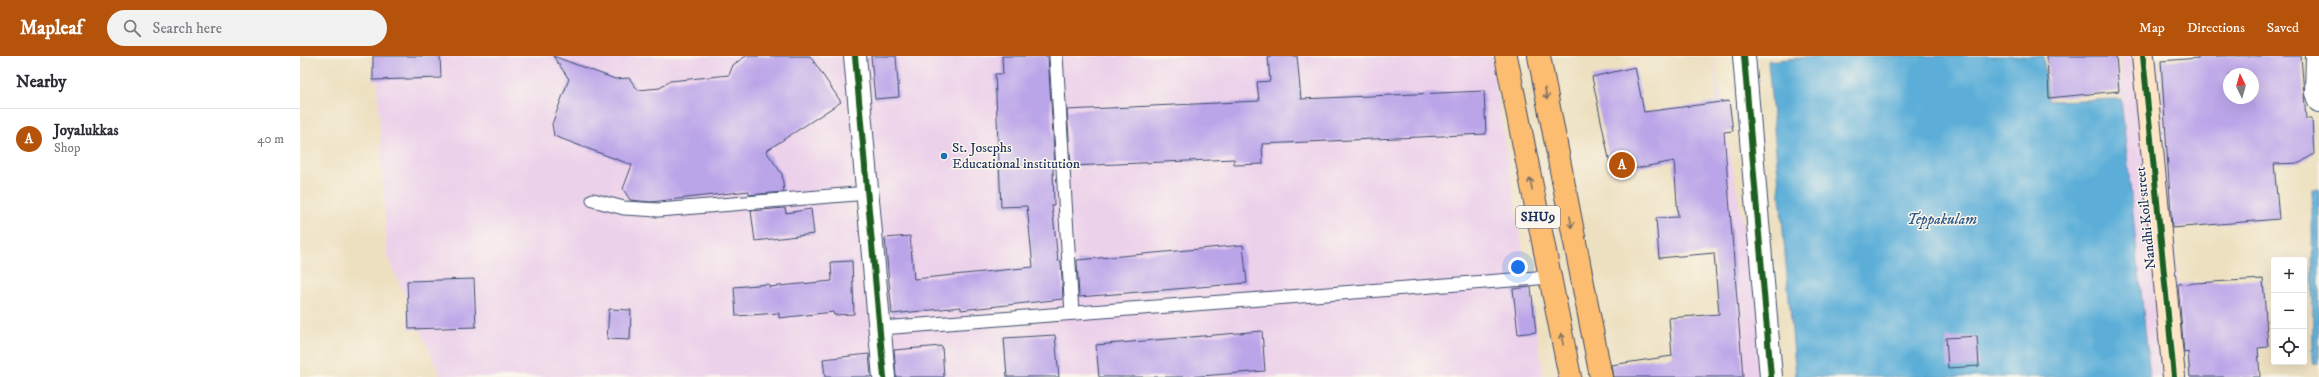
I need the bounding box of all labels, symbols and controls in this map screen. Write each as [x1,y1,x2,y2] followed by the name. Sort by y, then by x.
[107,10,387,46] search box
[20,17,83,40] text: Mapleaf
[121,17,143,39] icon: search
[153,19,222,38] text: Search here
[2139,19,2165,37] text: Map
[2187,19,2245,37] text: Directions
[2267,19,2299,37] text: Saved
[2223,68,2259,104] north arrow
[16,71,66,93] text: Nearby
[1543,87,1551,100] one-way arrow
[54,121,118,140] text: Joyalukkas
[25,131,33,147] text: A
[257,131,284,147] text: 40 m
[952,139,1081,173] place label: St. Josephs Educational institution
[54,140,80,156] text: Shop
[1609,150,1635,180] pin: A
[939,151,949,161] marker: St. Josephs Educational institution
[2132,165,2160,270] street label: Nandhi Koil street
[1527,178,1535,191] one-way arrow
[1516,206,1560,228] road number: SHU9
[1907,210,1977,229] water label: Teppakulam
[1567,215,1575,228] one-way arrow
[1508,257,1528,277] your location
[2271,257,2307,365] map controls
[2271,257,2307,293] button: +
[2271,293,2307,329] button: −
[2271,329,2307,365] button: locate
[1558,333,1566,346] one-way arrow

